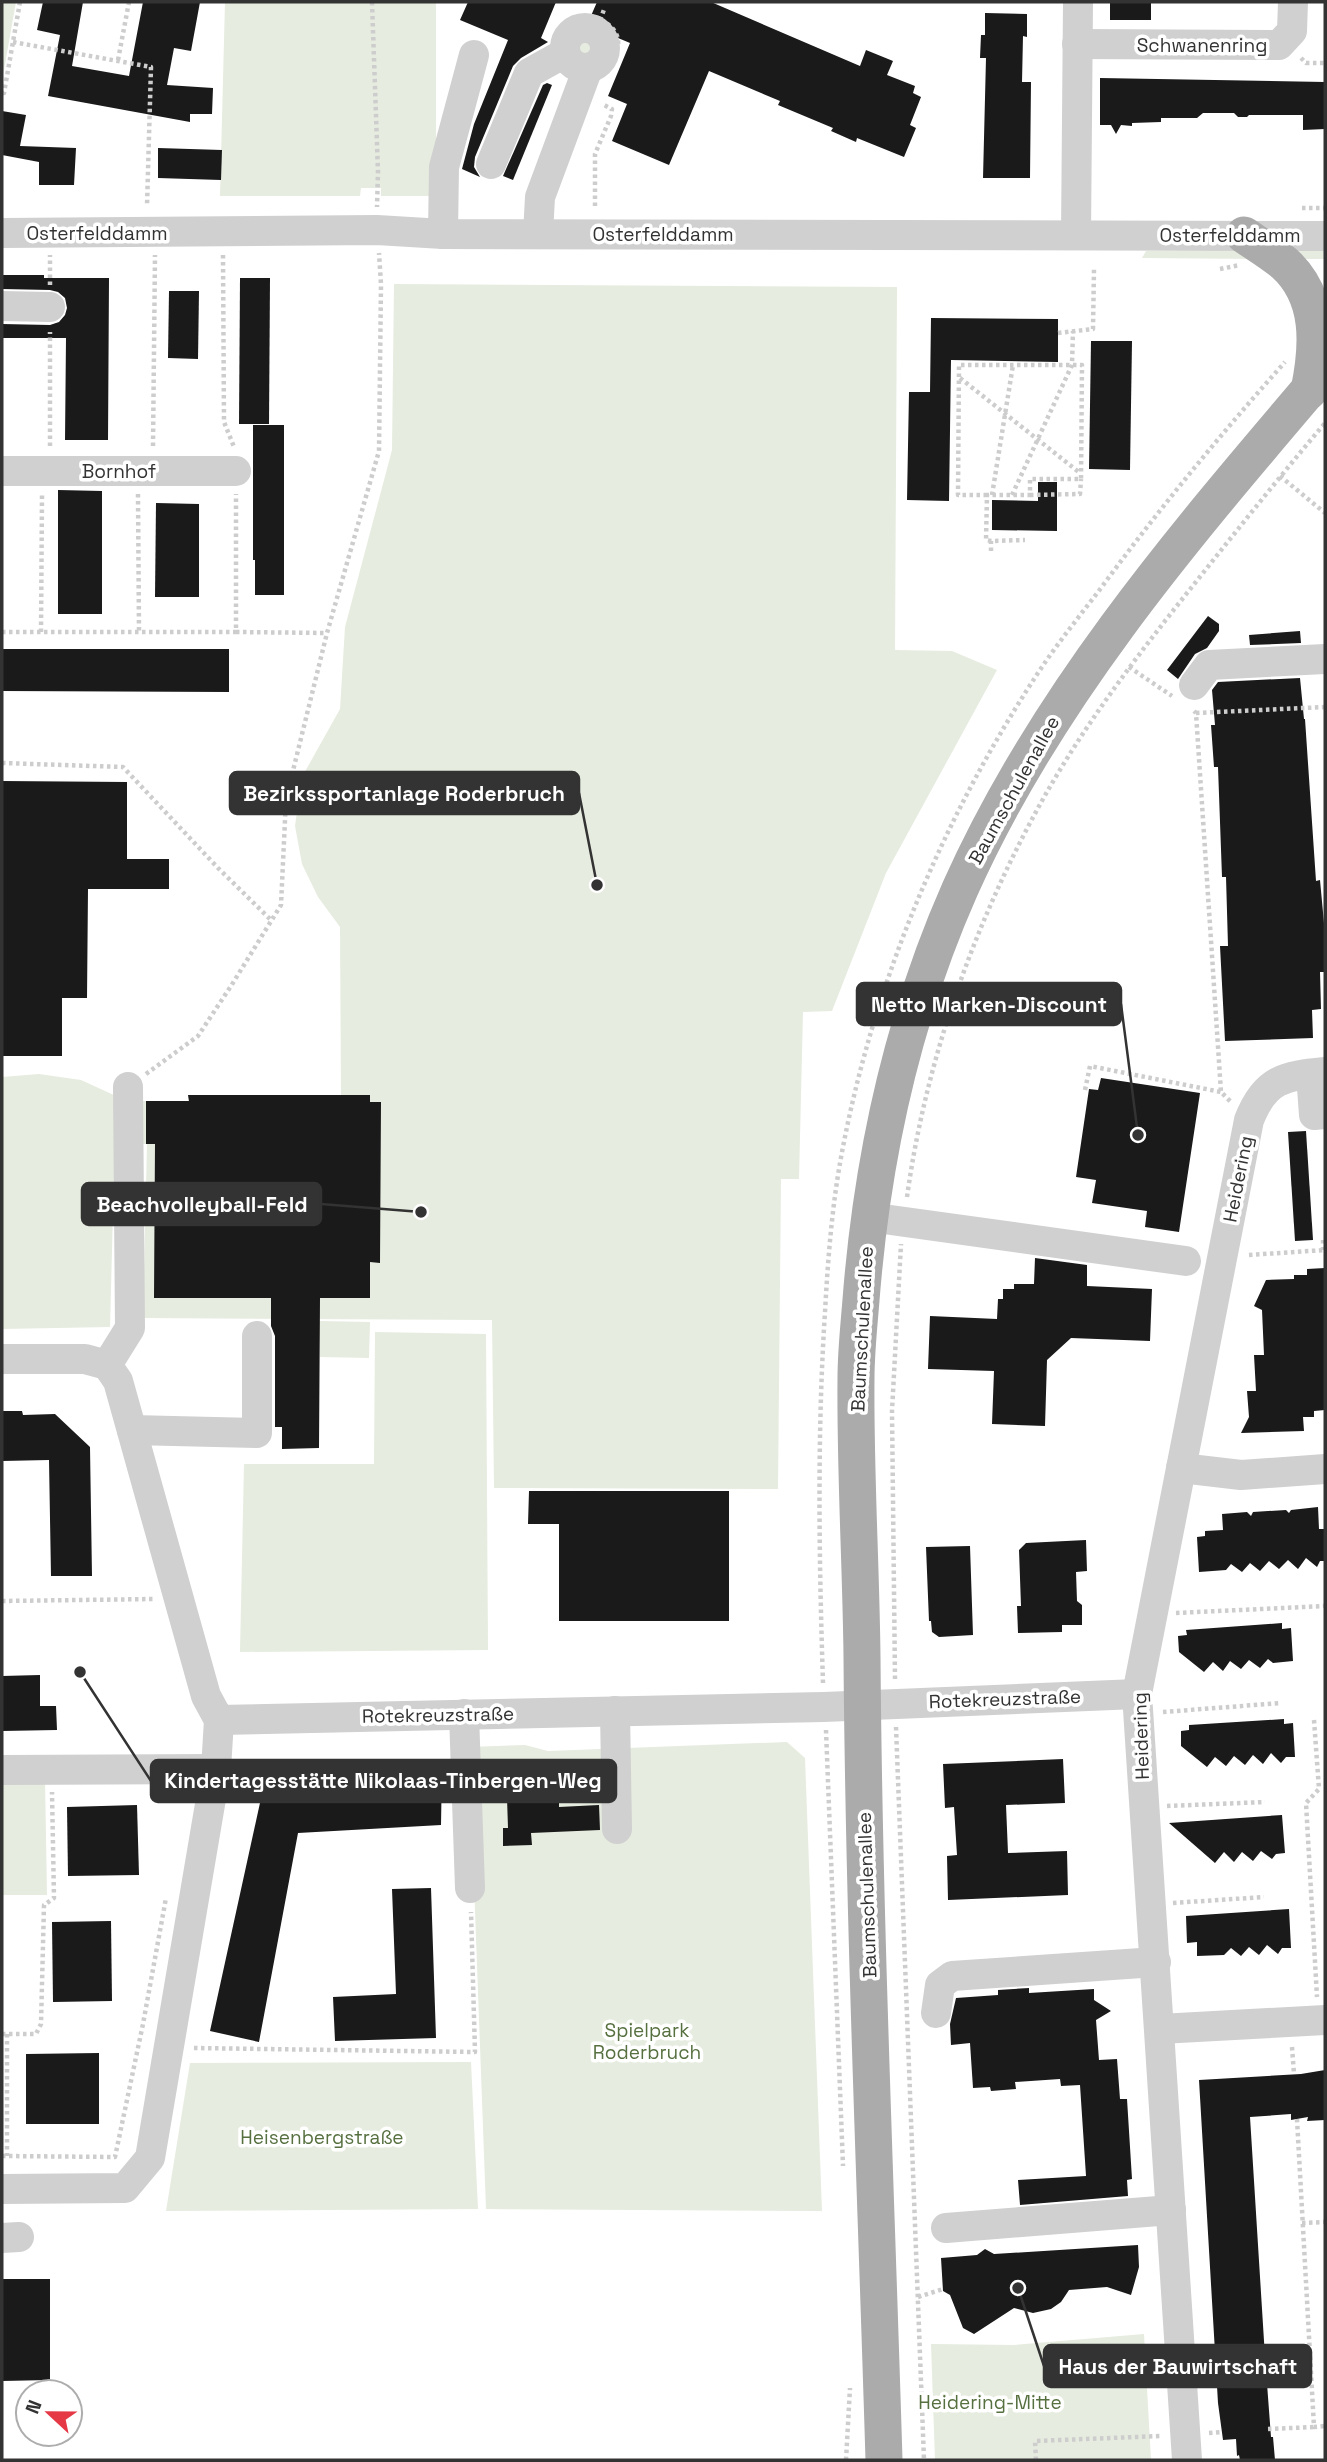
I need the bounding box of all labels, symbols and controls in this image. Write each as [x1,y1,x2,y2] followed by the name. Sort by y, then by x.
[1137,33,1267,58] street label: Schwanenring
[26,221,168,246] street label: Osterfelddamm
[592,222,734,247] street label: Osterfelddamm
[1159,223,1301,248] street label: Osterfelddamm
[82,459,156,484] street label: Bornhof
[963,711,1065,869] street label: Baumschulenallee
[230,772,579,814] callout: Bezirkssportanlage Roderbruch
[243,780,565,807] text: Bezirkssportanlage Roderbruch
[857,983,1121,1025] callout: Netto Marken-Discount
[871,991,1107,1018] text: Netto Marken-Discount
[1217,1134,1259,1224] street label: Heidering
[82,1183,321,1225] callout: Beachvolleyball-Feld
[96,1191,308,1218] text: Beachvolleyball-Feld
[845,1245,879,1413] street label: Baumschulenallee
[928,1684,1082,1714] street label: Rotekreuzstraße
[1127,1692,1155,1780] street label: Heidering
[362,1701,514,1729] street label: Rotekreuzstraße
[151,1760,616,1802] callout: Kindertagesstätte Nikolaas-Tinbergen-Weg
[164,1767,602,1794] text: Kindertagesstätte Nikolaas-Tinbergen-Weg
[852,1812,882,1978] street label: Baumschulenallee
[593,2018,701,2065] park label: Spielpark Roderbruch
[240,2125,404,2150] park label: Heisenbergstraße
[1044,2345,1311,2387] callout: Haus der Bauwirtschaft
[1059,2353,1297,2380] text: Haus der Bauwirtschaft
[14,2378,84,2448] north arrow
[918,2390,1062,2415] park label: Heidering-Mitte
[20,2396,48,2417] text: N

